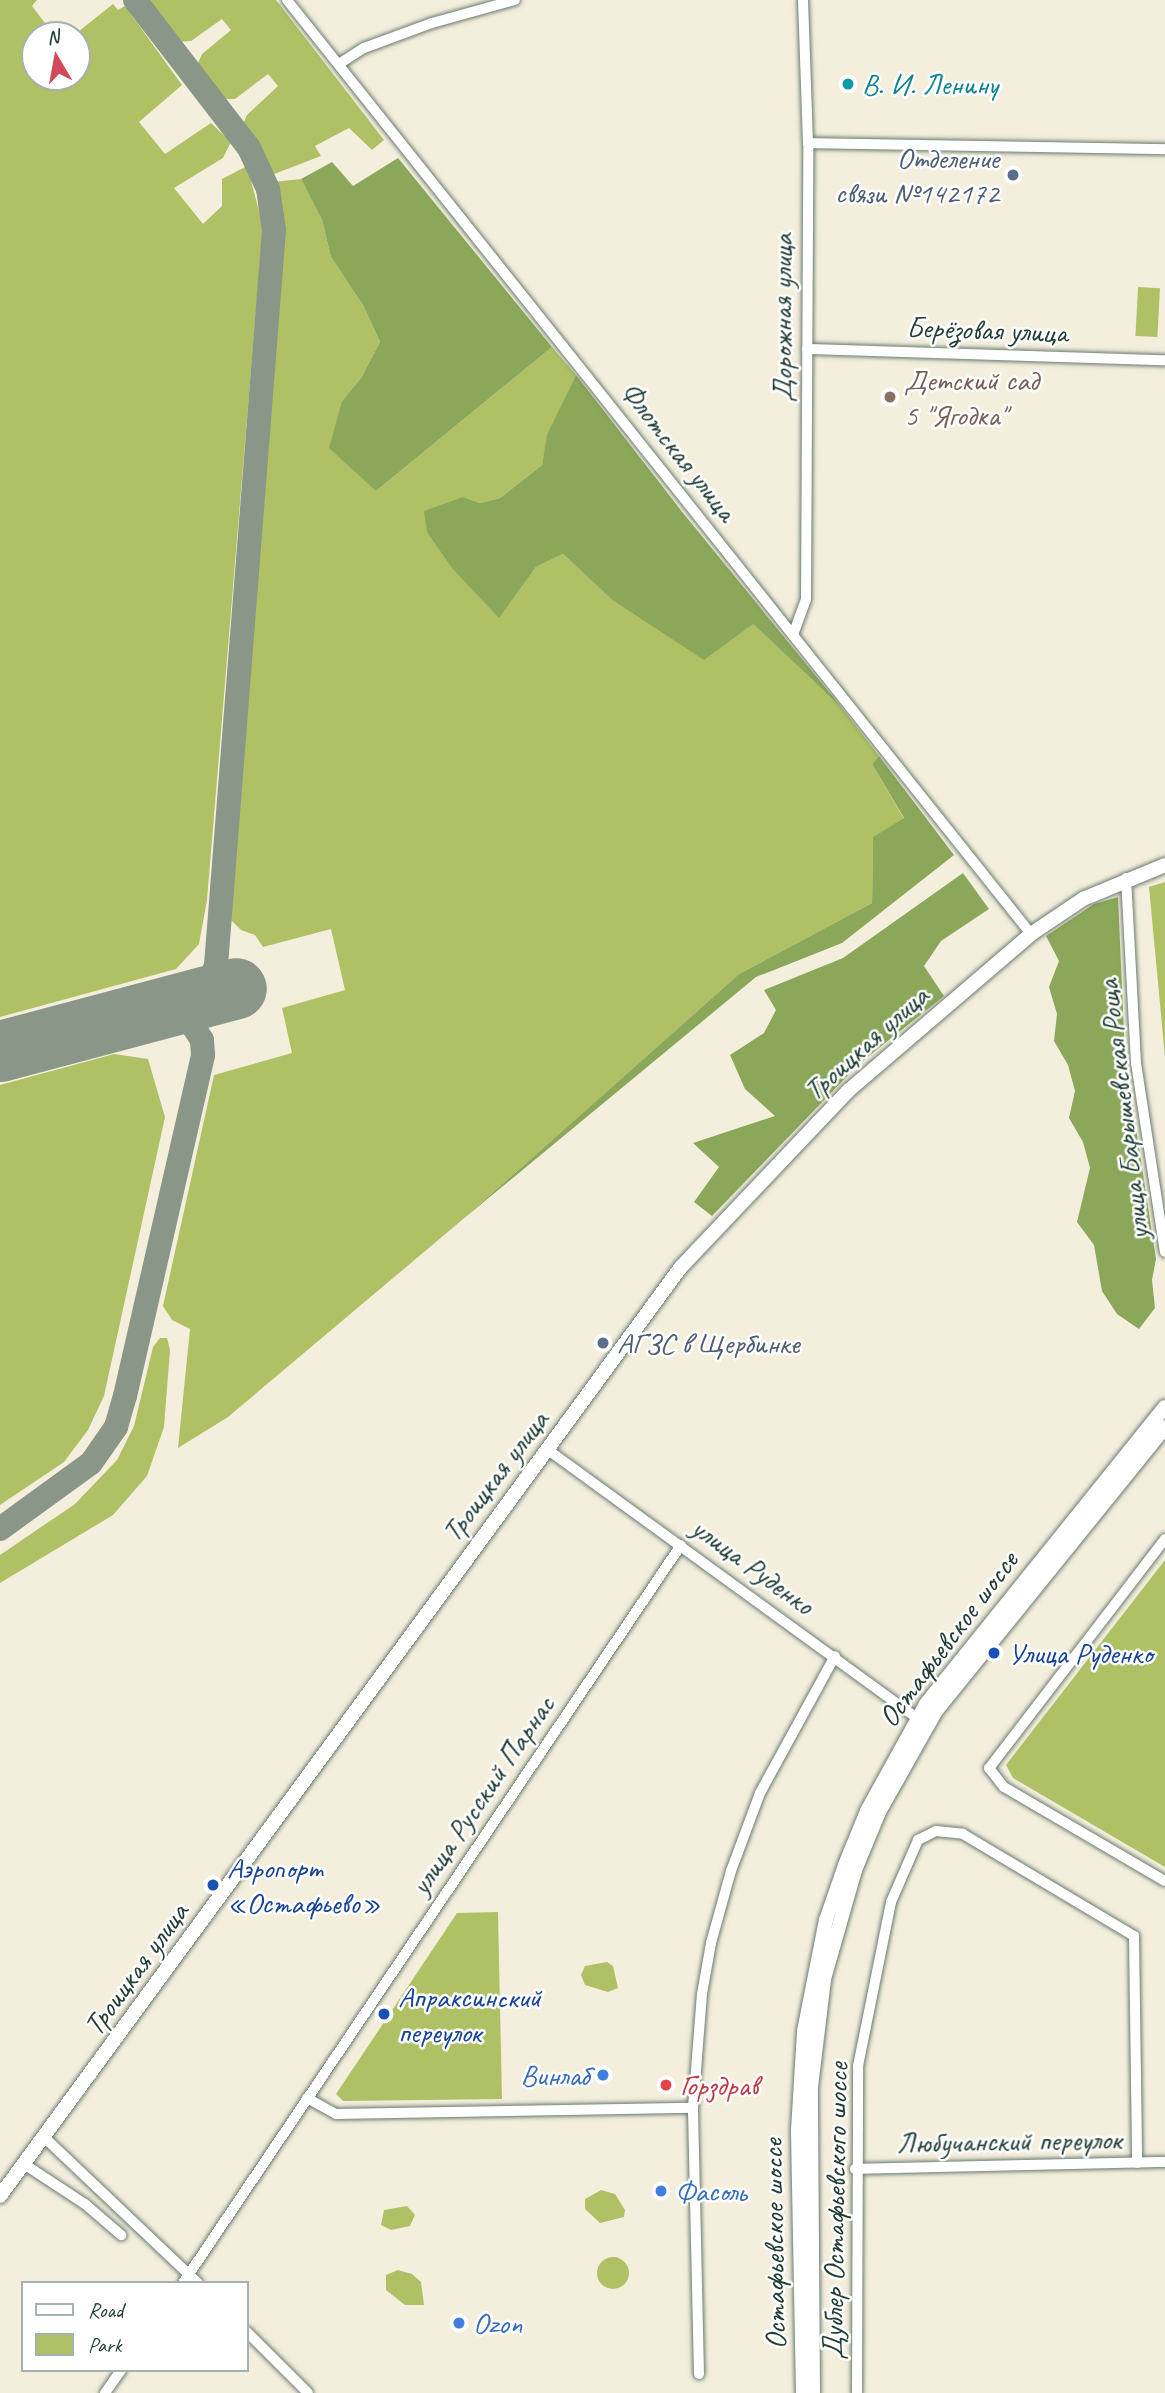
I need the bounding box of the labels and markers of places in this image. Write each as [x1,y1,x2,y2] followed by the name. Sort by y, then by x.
[862,66,998,102] place label: В. И. Ленину
[840,76,856,92] marker: В. И. Ленину
[835,140,999,210] place label: Отделение связи №142172
[1005,167,1021,183] marker: Отделение связи №142172
[904,362,1039,432] place label: Детский сад 5 "Ягодка"
[882,389,898,405] marker: Детский сад 5 "Ягодка"
[617,1325,799,1361] place label: АГЗС в Щербинке
[595,1335,611,1351] marker: АГЗС в Щербинке
[1008,1635,1152,1671] place label: Улица Руденко
[986,1645,1002,1661] marker: Улица Руденко
[227,1850,381,1920] place label: Аэропорт «Остафьево»
[205,1877,221,1893] marker: Аэропорт «Остафьево»
[398,1979,541,2050] place label: Апраксинский переулок
[376,2006,392,2022] marker: Апраксинский переулок
[521,2057,589,2093] place label: Винлаб
[595,2067,611,2083] marker: Винлаб
[680,2067,758,2103] place label: Горздрав
[658,2077,674,2093] marker: Горздрав
[675,2173,746,2209] place label: Фасоль
[653,2183,669,2199] marker: Фасоль
[473,2305,522,2341] place label: Ozon
[451,2315,467,2331] marker: Ozon

